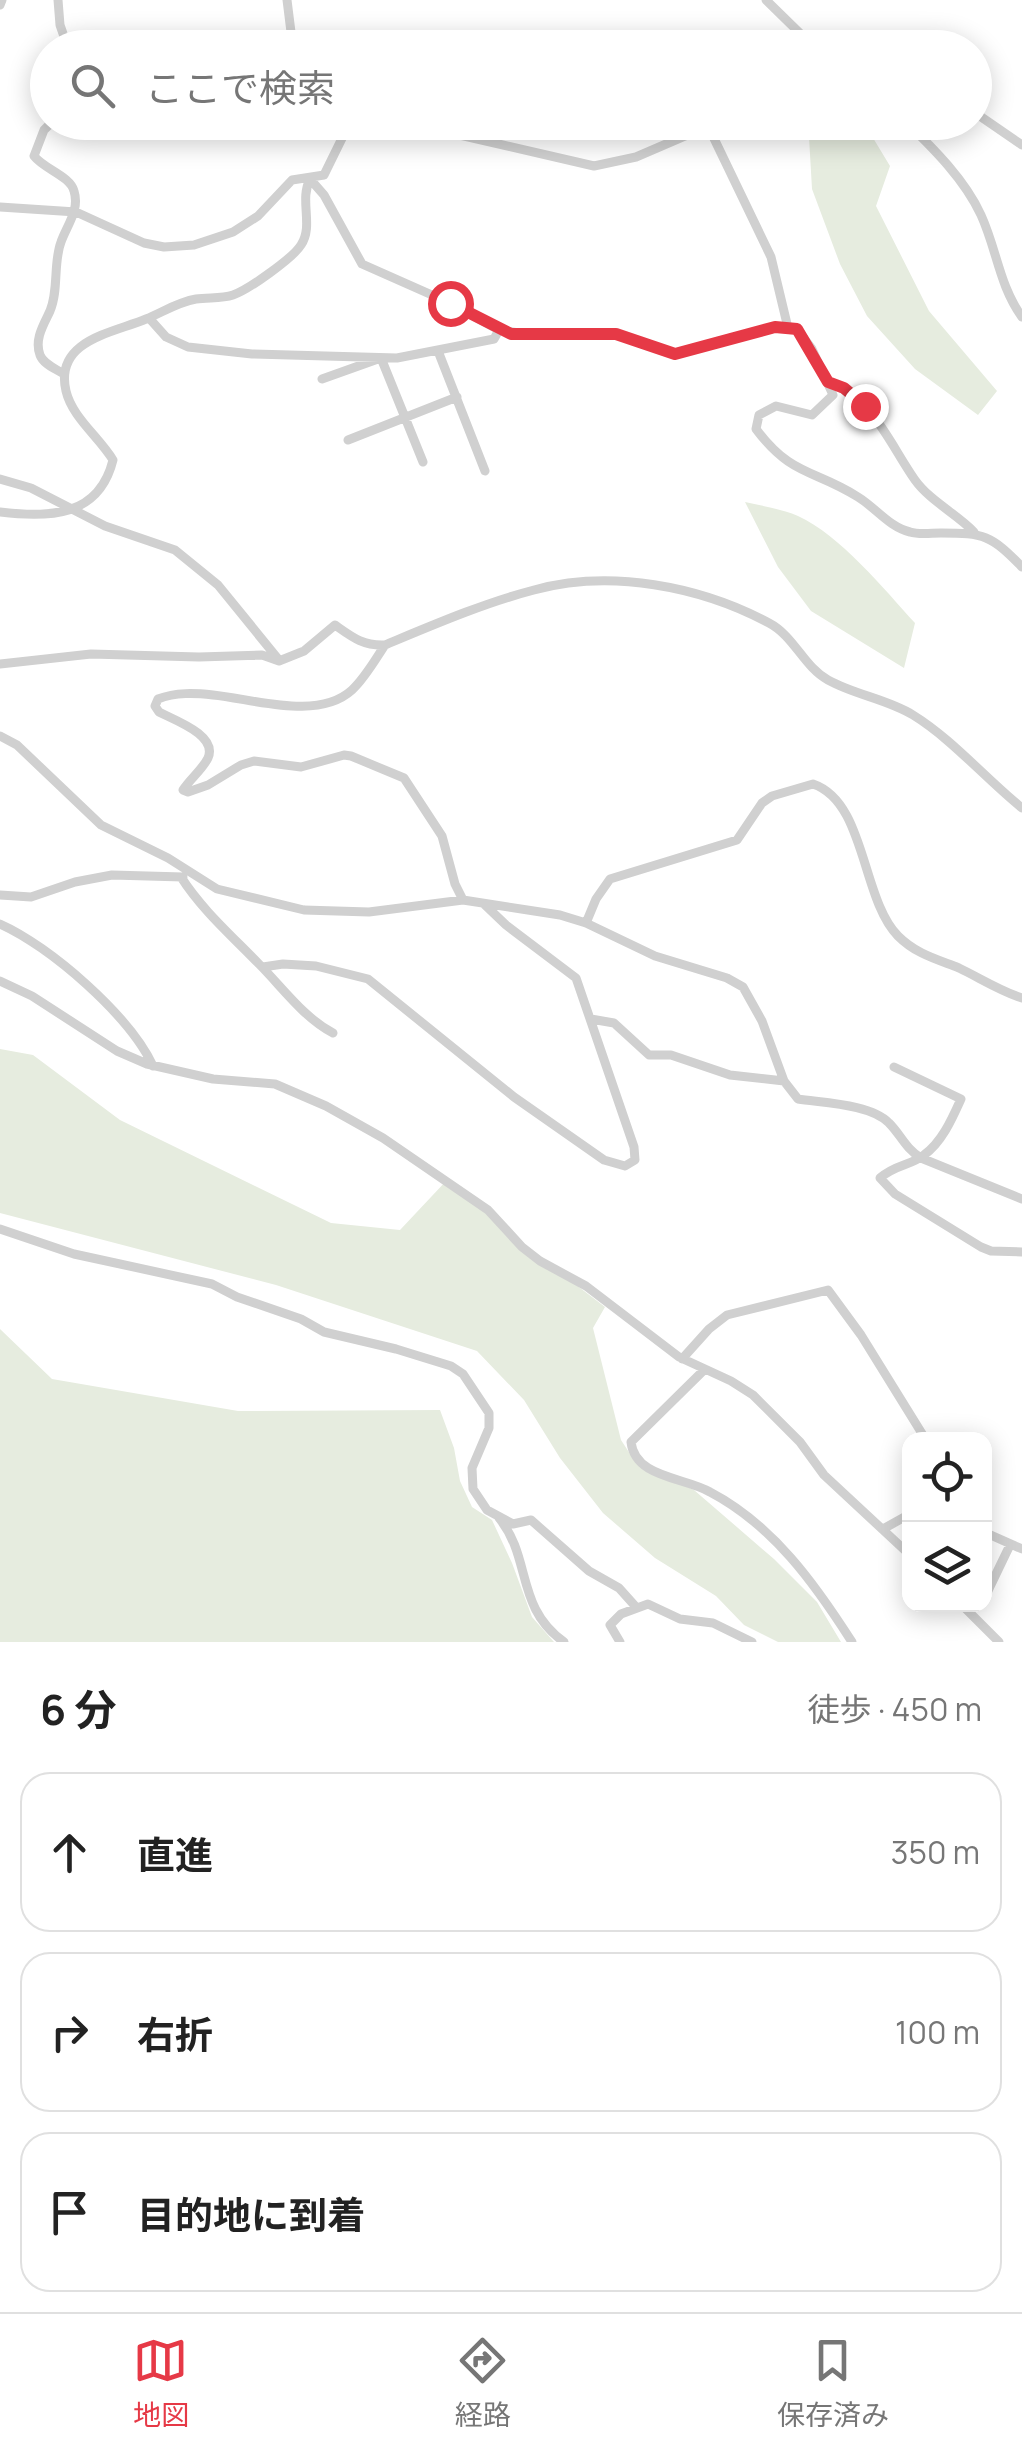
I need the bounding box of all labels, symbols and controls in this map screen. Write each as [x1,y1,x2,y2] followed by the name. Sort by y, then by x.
[30,30,992,140] search box
[65,58,120,113] icon: search
[145,61,335,113] text: ここで検索
[428,281,474,327] route start
[843,384,889,430] route end
[902,1432,992,1612] map controls
[902,1432,992,1522] button: locate
[902,1522,992,1612] button: layers
[40,1680,117,1738] text: 6 分
[808,1687,982,1731] text: 徒歩 · 450 m
[42,1825,97,1880] icon: ahead
[137,1828,213,1880] text: 直進
[891,1830,980,1874] text: 350 m
[42,2005,97,2060] icon: right
[137,2008,213,2060] text: 右折
[895,2010,980,2054] text: 100 m
[42,2185,97,2240] icon: arrive
[137,2188,365,2240] text: 目的地に到着
[133,2333,189,2433] tab: 地図
[455,2333,511,2433] tab: 経路
[777,2333,889,2433] tab: 保存済み

